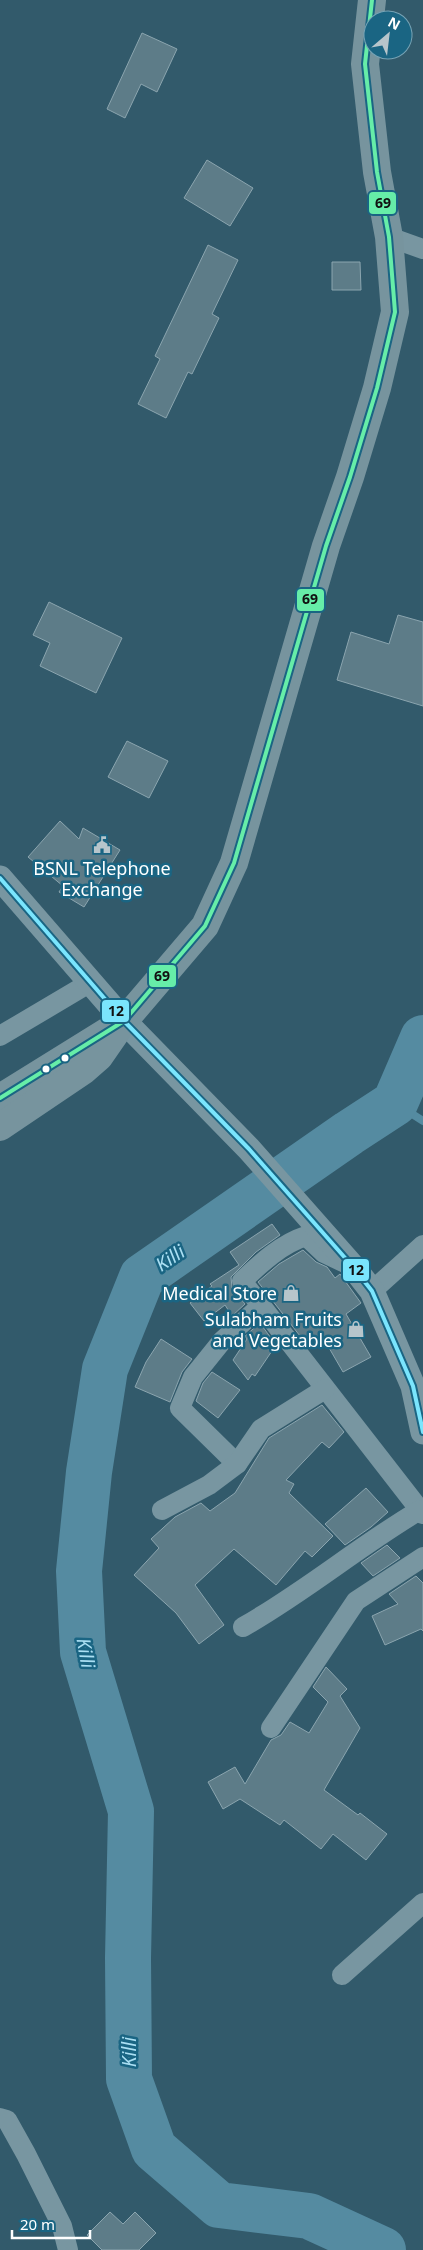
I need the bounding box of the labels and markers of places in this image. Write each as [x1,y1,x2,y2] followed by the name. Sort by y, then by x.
[92,835,112,855] public building icon: BSNL Telephone Exchange
[33,856,171,901] place label: BSNL Telephone Exchange
[60,1053,70,1063] unlabelled marker
[41,1064,51,1074] unlabelled marker
[162,1281,277,1305] place label: Medical Store
[281,1283,301,1303] shop icon: Medical Store
[205,1307,342,1352] place label: Sulabham Fruits and Vegetables
[346,1319,366,1339] shop icon: Sulabham Fruits and Vegetables

